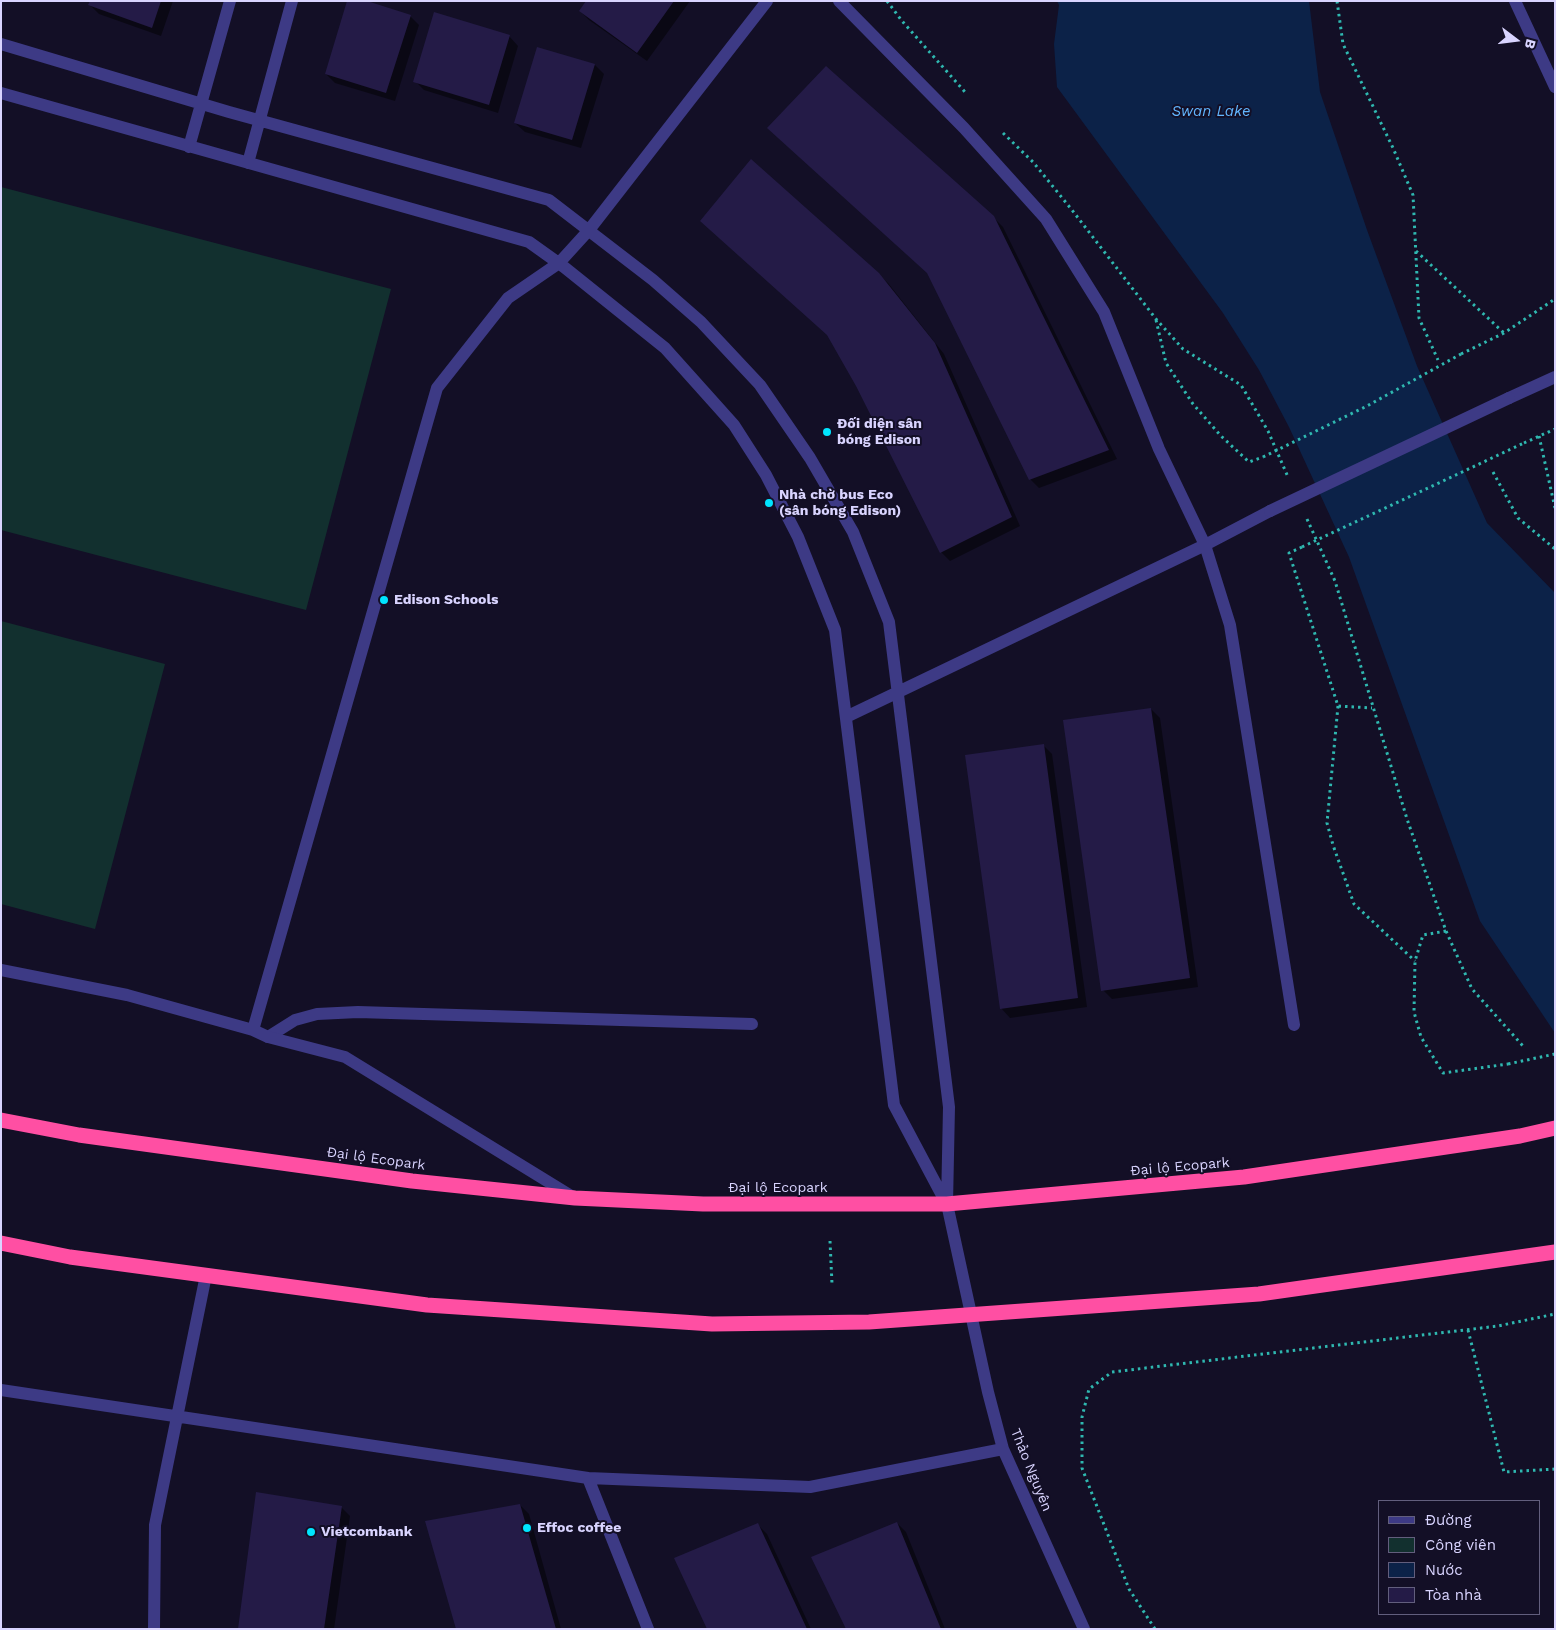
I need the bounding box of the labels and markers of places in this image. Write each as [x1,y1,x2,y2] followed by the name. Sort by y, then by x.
[837,416,922,448] place label: Đối diện sân bóng Edison
[821,426,833,438] marker: Đối diện sân bóng Edison
[779,487,901,520] place label: Nhà chờ bus Eco (sân bóng Edison)
[763,497,775,509] marker: Nhà chờ bus Eco (sân bóng Edison)
[394,592,499,608] place label: Edison Schools
[378,594,390,606] marker: Edison Schools
[537,1520,621,1536] place label: Effoc coffee
[521,1522,533,1534] marker: Effoc coffee
[321,1524,412,1540] place label: Vietcombank
[305,1526,317,1538] marker: Vietcombank

